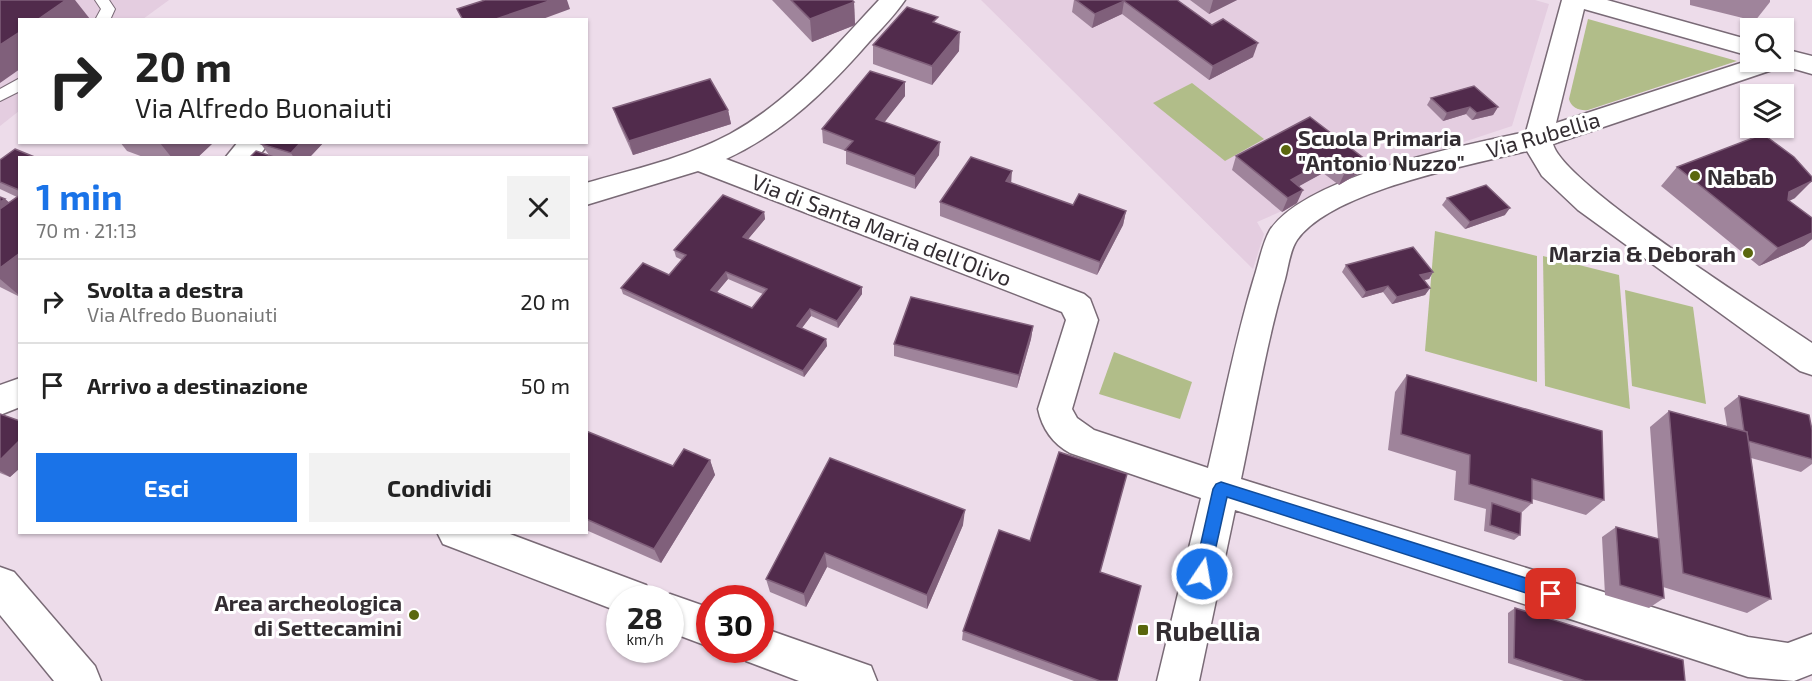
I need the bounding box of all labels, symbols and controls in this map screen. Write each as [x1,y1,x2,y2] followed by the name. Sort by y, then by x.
[1740,18,1794,138] map controls
[1740,18,1794,72] button: search
[135,40,232,90] text: 20 m
[36,42,114,120] icon: right
[1740,84,1794,138] button: layers
[135,91,392,123] text: Via Alfredo Buonaiuti
[1483,105,1603,163] street label: Via Rubellia
[1298,124,1465,175] place label: Scuola Primaria "Antonio Nuzzo"
[1279,143,1293,157] marker: Scuola Primaria "Antonio Nuzzo"
[1707,163,1774,189] place label: Nabab
[748,167,1016,291] street label: Via di Santa Maria dell'Olivo
[1688,169,1702,183] marker: Nabab
[36,174,123,217] text: 1 min
[507,176,570,239] button: close
[36,218,137,242] text: 70 m · 21:13
[1549,240,1736,266] place label: Marzia & Deborah
[1741,246,1755,260] marker: Marzia & Deborah
[87,276,244,302] text: Svolta a destra
[36,285,69,318] icon: right
[520,288,570,314] text: 20 m
[87,302,277,326] text: Via Alfredo Buonaiuti
[36,369,69,402] icon: arrive
[87,372,308,398] text: Arrivo a destinazione
[521,372,570,398] text: 50 m
[36,453,297,522] button: Esci
[309,453,570,522] button: Condividi
[1170,542,1234,606] position arrow
[1525,568,1576,619] pin
[1534,577,1567,610] icon: arrive
[696,585,774,663] speed limit sign: 30
[214,589,402,640] place label: Area archeologica di Settecamini
[627,599,663,635] text: 28
[407,608,421,622] marker: Area archeologica di Settecamini
[1155,614,1260,646] place label: Rubellia
[1136,623,1150,637] marker: Rubellia
[626,630,664,648] text: km/h

